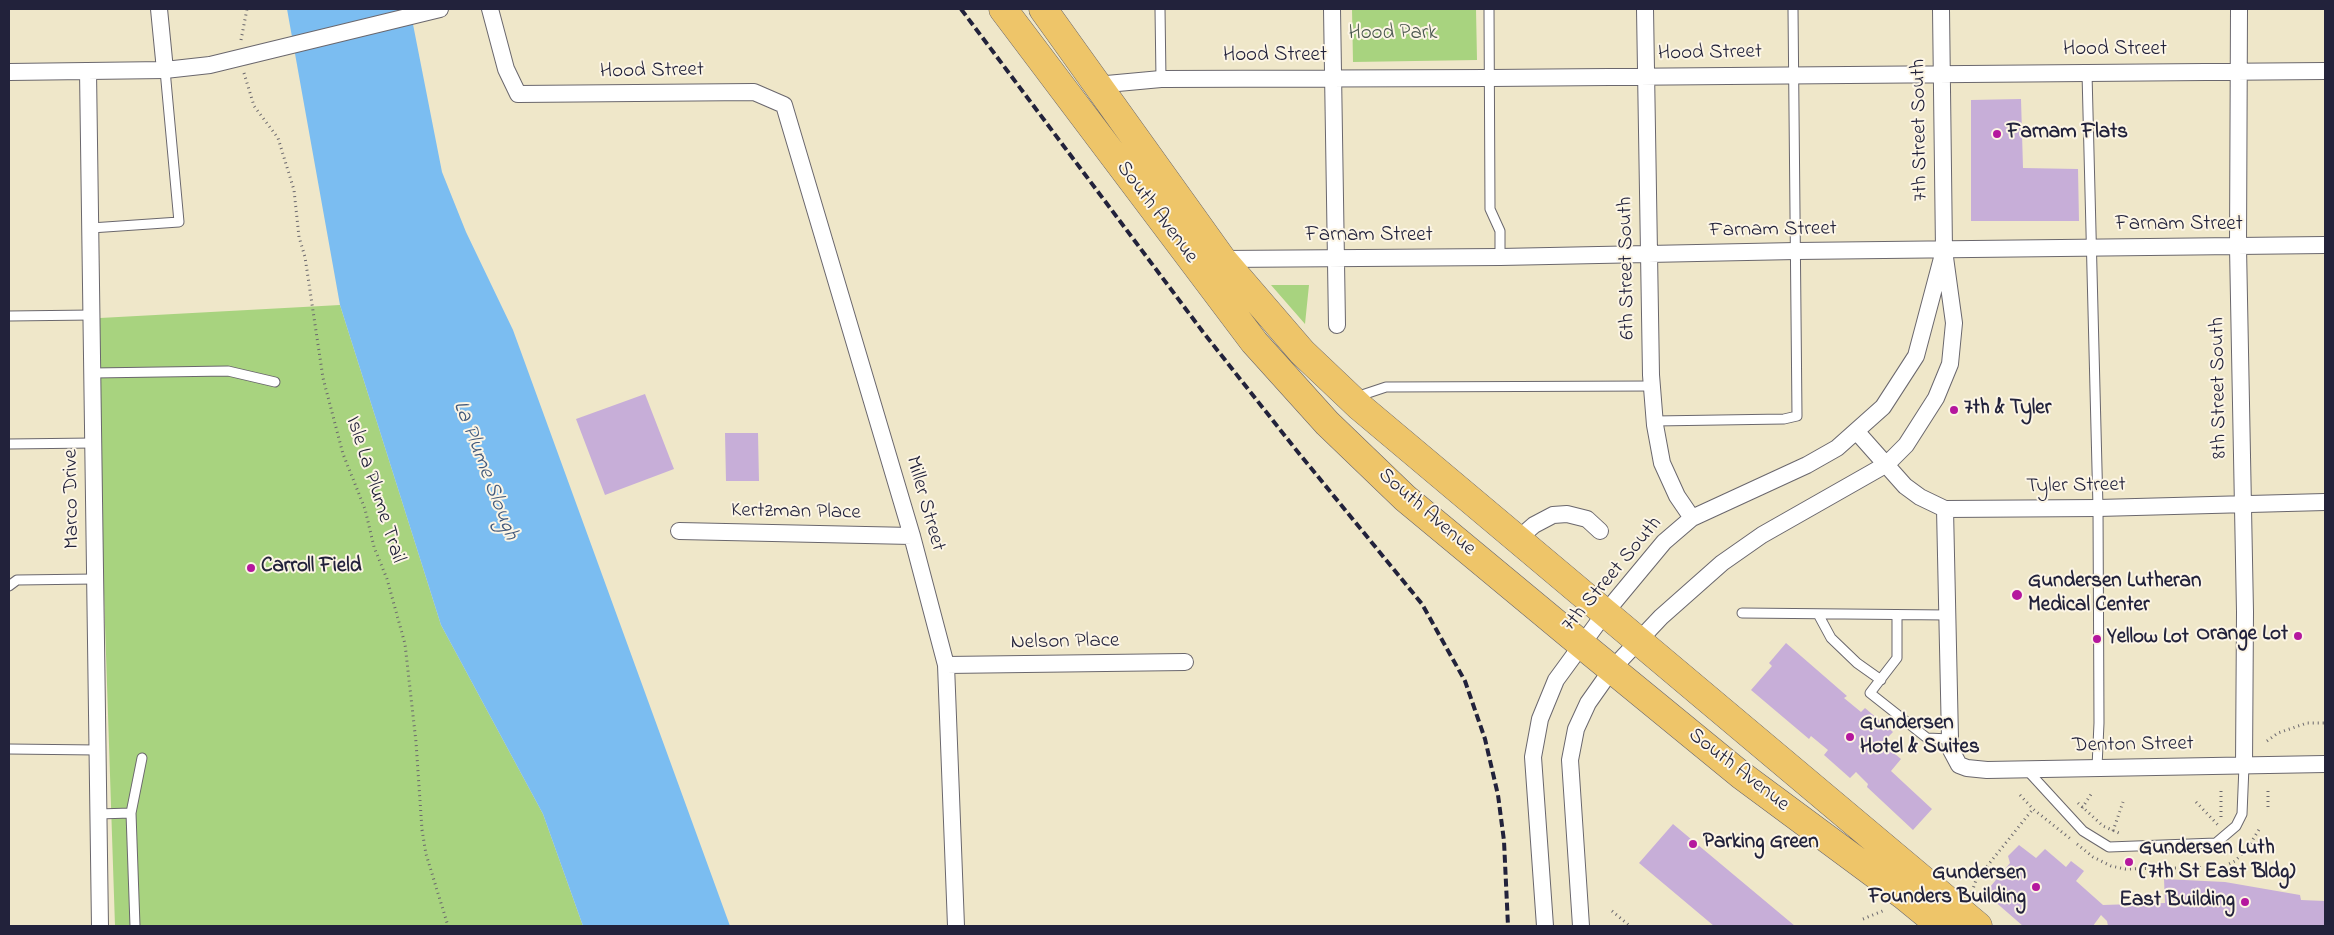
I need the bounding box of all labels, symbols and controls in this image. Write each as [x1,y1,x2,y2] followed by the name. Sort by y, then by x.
[1348,22,1438,48] park label: Hood Park
[2063,38,2167,64] street label: Hood Street
[1658,40,1762,68] street label: Hood Street
[1223,44,1327,70] street label: Hood Street
[600,58,704,86] street label: Hood Street
[1907,59,1935,201] street label: 7th Street South
[2007,121,2128,147] place label: Farnam Flats
[1991,128,2003,140] marker: Farnam Flats
[1109,157,1203,269] street label: South Avenue
[1614,196,1642,340] street label: 6th Street South
[2115,213,2243,239] street label: Farnam Street
[1709,217,1837,245] street label: Farnam Street
[1305,224,1433,250] street label: Farnam Street
[2206,317,2234,459] street label: 8th Street South
[1964,397,2051,423] place label: 7th & Tyler
[445,398,523,544] water label: La Plume Slough
[1948,404,1960,416] marker: 7th & Tyler
[338,413,410,567] street label: Isle La Plume Trail
[60,449,86,549] street label: Marco Drive
[898,454,950,554] street label: Miller Street
[1372,464,1480,562] street label: South Avenue
[2026,474,2126,500] street label: Tyler Street
[731,499,861,527] street label: Kertzman Place
[1558,512,1668,638] street label: 7th Street South
[261,555,362,581] place label: Carroll Field
[245,562,257,574] marker: Carroll Field
[2028,570,2201,620] place label: Gundersen Lutheran Medical Center
[2010,588,2024,602] marker: Gundersen Lutheran Medical Center
[2196,623,2288,649] place label: Orange Lot
[2107,626,2189,652] place label: Yellow Lot
[1010,629,1120,657] street label: Nelson Place
[2292,630,2304,642] marker: Orange Lot
[2091,633,2103,645] marker: Yellow Lot
[1860,712,1980,762] place label: Gundersen Hotel & Suites
[1682,724,1794,818] street label: South Avenue
[1844,731,1856,743] marker: Gundersen Hotel & Suites
[2072,732,2194,760] street label: Denton Street
[1703,831,1819,857] place label: Parking Green
[2139,837,2295,887] place label: Gundersen Luth (7th St East Bldg)
[1687,838,1699,850] marker: Parking Green
[2123,856,2135,868] marker: Gundersen Luth (7th St East Bldg)
[1869,862,2026,912] place label: Gundersen Founders Building
[2030,881,2042,893] marker: Gundersen Founders Building
[2119,889,2235,915] place label: East Building
[2239,896,2251,908] marker: East Building

